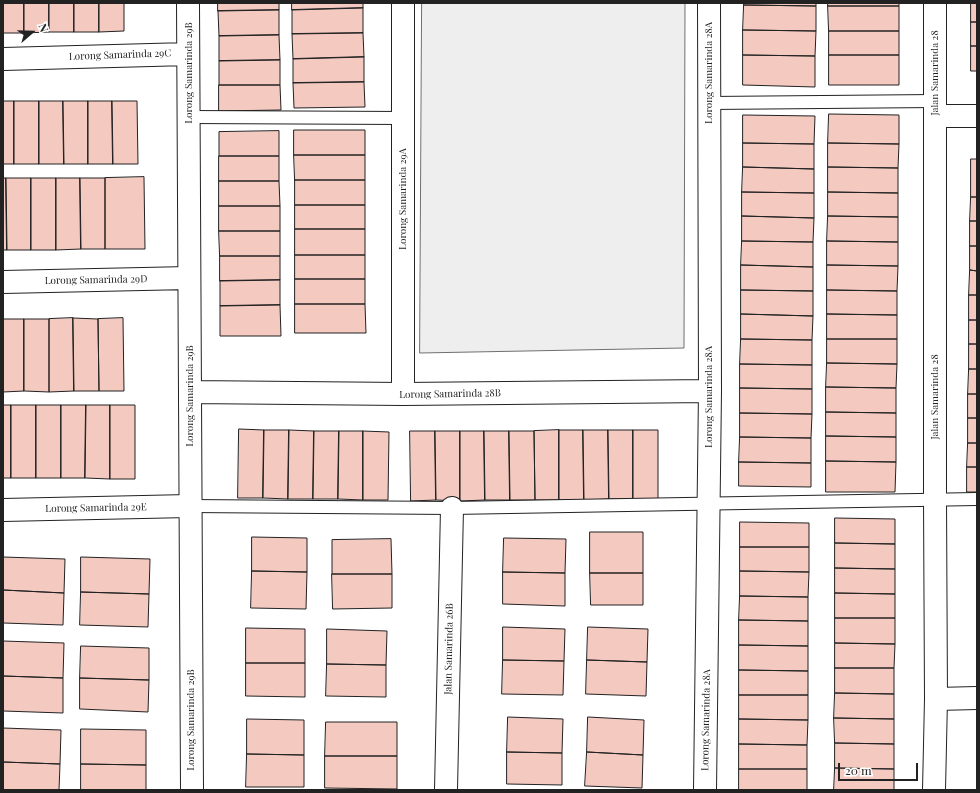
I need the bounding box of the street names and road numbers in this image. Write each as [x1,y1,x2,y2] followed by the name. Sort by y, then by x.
[183,22,195,124] street label: Lorong Samarinda 29B
[703,22,715,124] street label: Lorong Samarinda 28A
[929,30,941,116] street label: Jalan Samarinda 28
[69,47,171,63] street label: Lorong Samarinda 29C
[397,148,409,250] street label: Lorong Samarinda 29A
[45,273,147,287] street label: Lorong Samarinda 29D
[184,345,196,447] street label: Lorong Samarinda 29B
[703,346,715,448] street label: Lorong Samarinda 28A
[929,354,941,440] street label: Jalan Samarinda 28
[399,387,501,401] street label: Lorong Samarinda 28B
[45,501,147,515] street label: Lorong Samarinda 29E
[442,603,456,695] street label: Jalan Samarinda 26B
[185,669,197,771] street label: Lorong Samarinda 29B
[699,669,713,771] street label: Lorong Samarinda 28A

